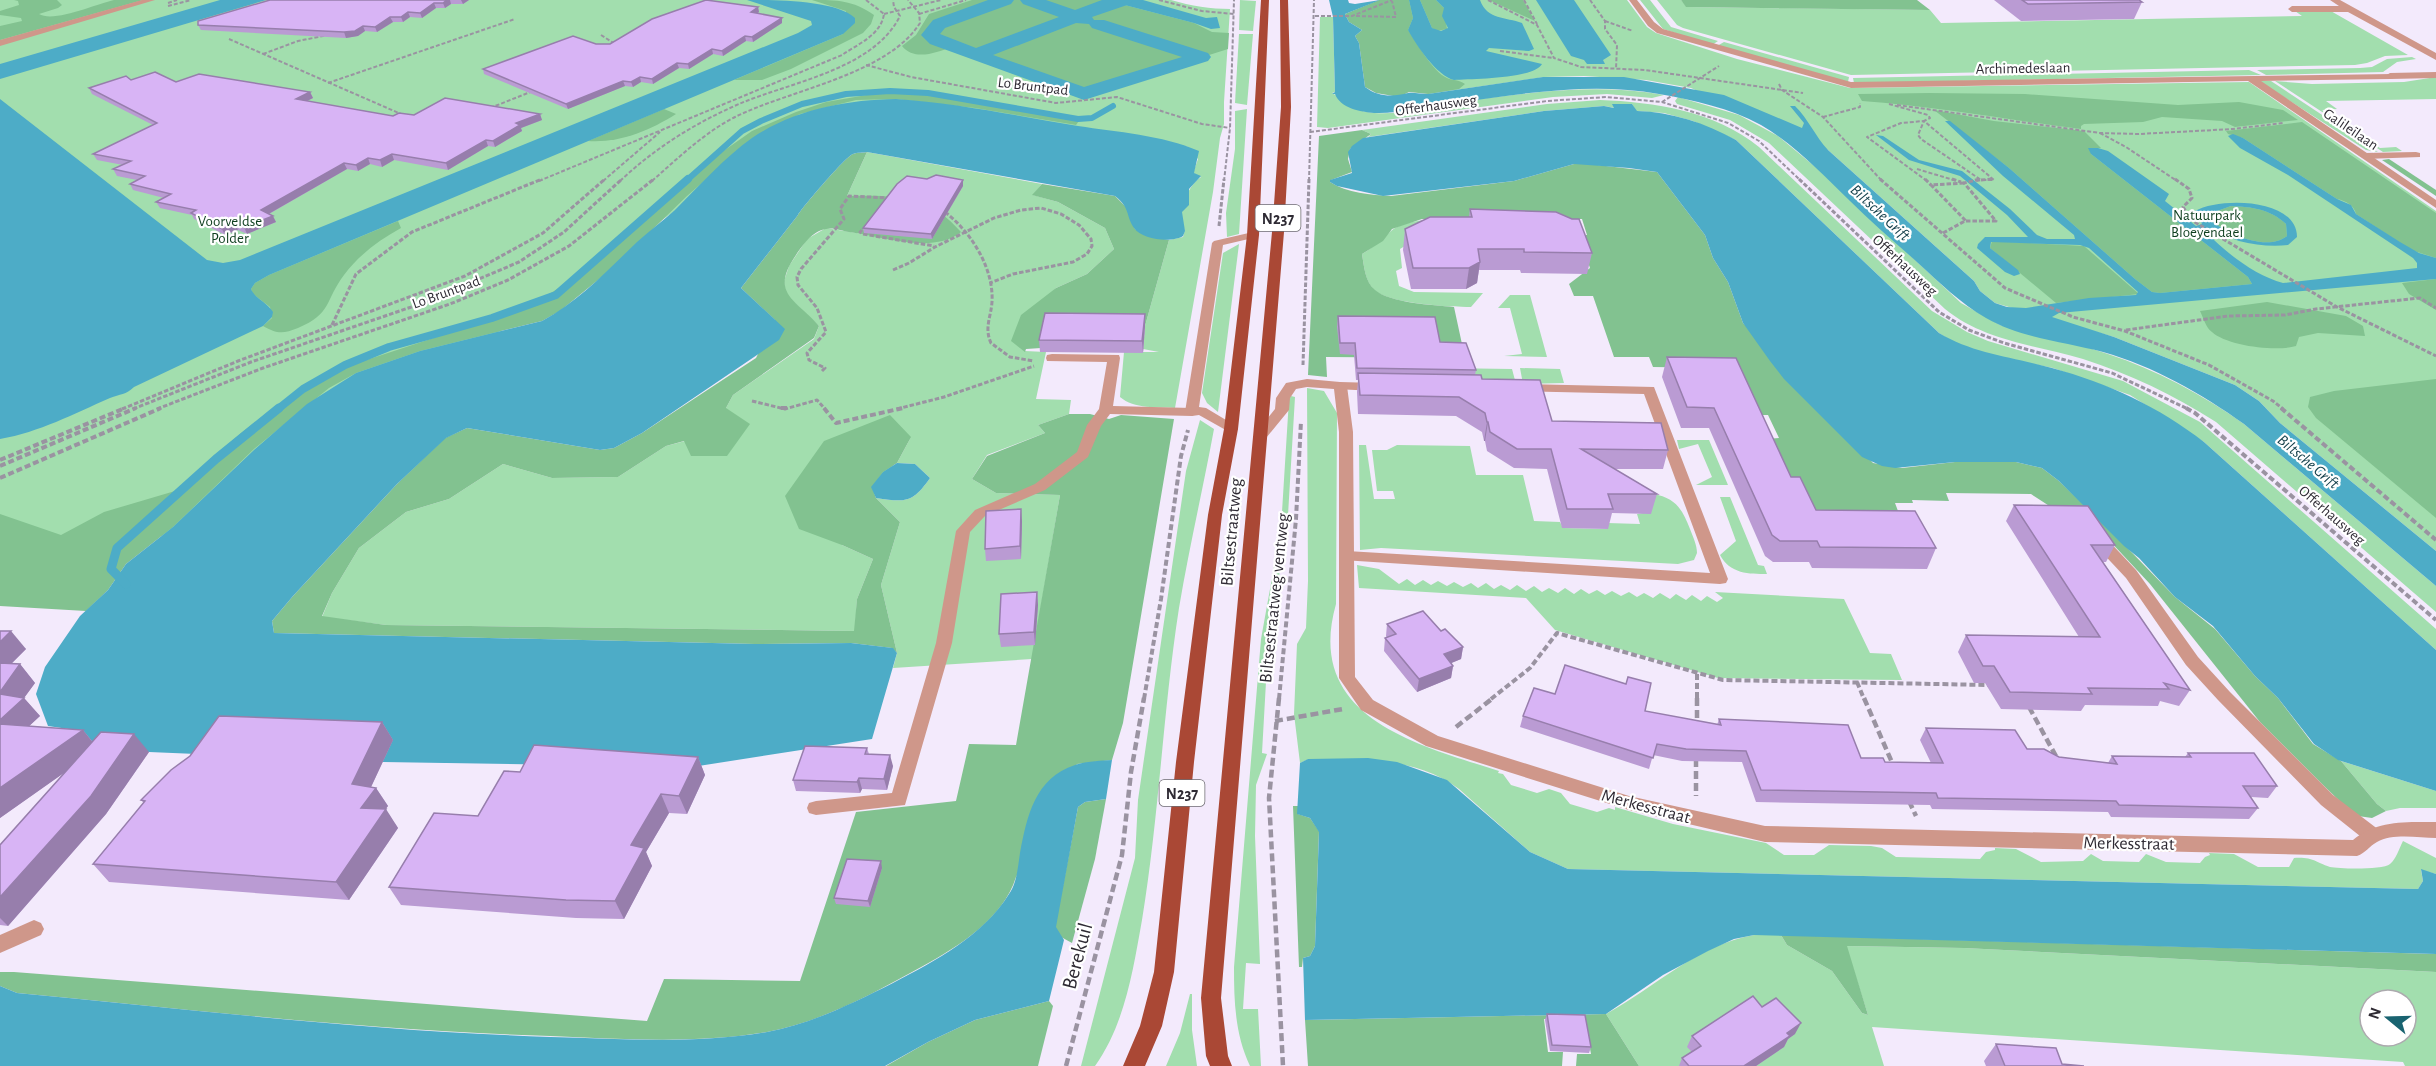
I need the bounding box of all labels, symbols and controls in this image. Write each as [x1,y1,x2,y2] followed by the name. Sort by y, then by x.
[1975,60,2071,77] street label: Archimedeslaan
[997,75,1069,98] street label: Lo Bruntpad
[1394,92,1478,119] street label: Offerhausweg
[2321,106,2381,153] street label: Galileïlaan
[1848,181,1914,245] water label: Biltsche Grift
[1256,205,1300,231] road number: N237
[2171,208,2243,240] park label: Natuurpark Bloeyendael
[198,214,262,246] park label: Voorveldse Polder
[1870,232,1940,299] street label: Offerhausweg
[410,273,482,312] street label: Lo Bruntpad
[2275,432,2343,492] water label: Biltsche Grift
[1218,477,1246,587] street label: Biltsestraatweg
[2296,483,2368,548] street label: Offerhausweg
[1257,512,1293,684] street label: Biltsestraatweg ventweg
[1160,780,1204,806] road number: N237
[1599,786,1692,828] street label: Merkesstraat
[2083,834,2175,854] street label: Merkesstraat
[1059,921,1096,992] street label: Berekuil
[2358,988,2418,1048] north arrow
[2365,1006,2384,1021] text: N

